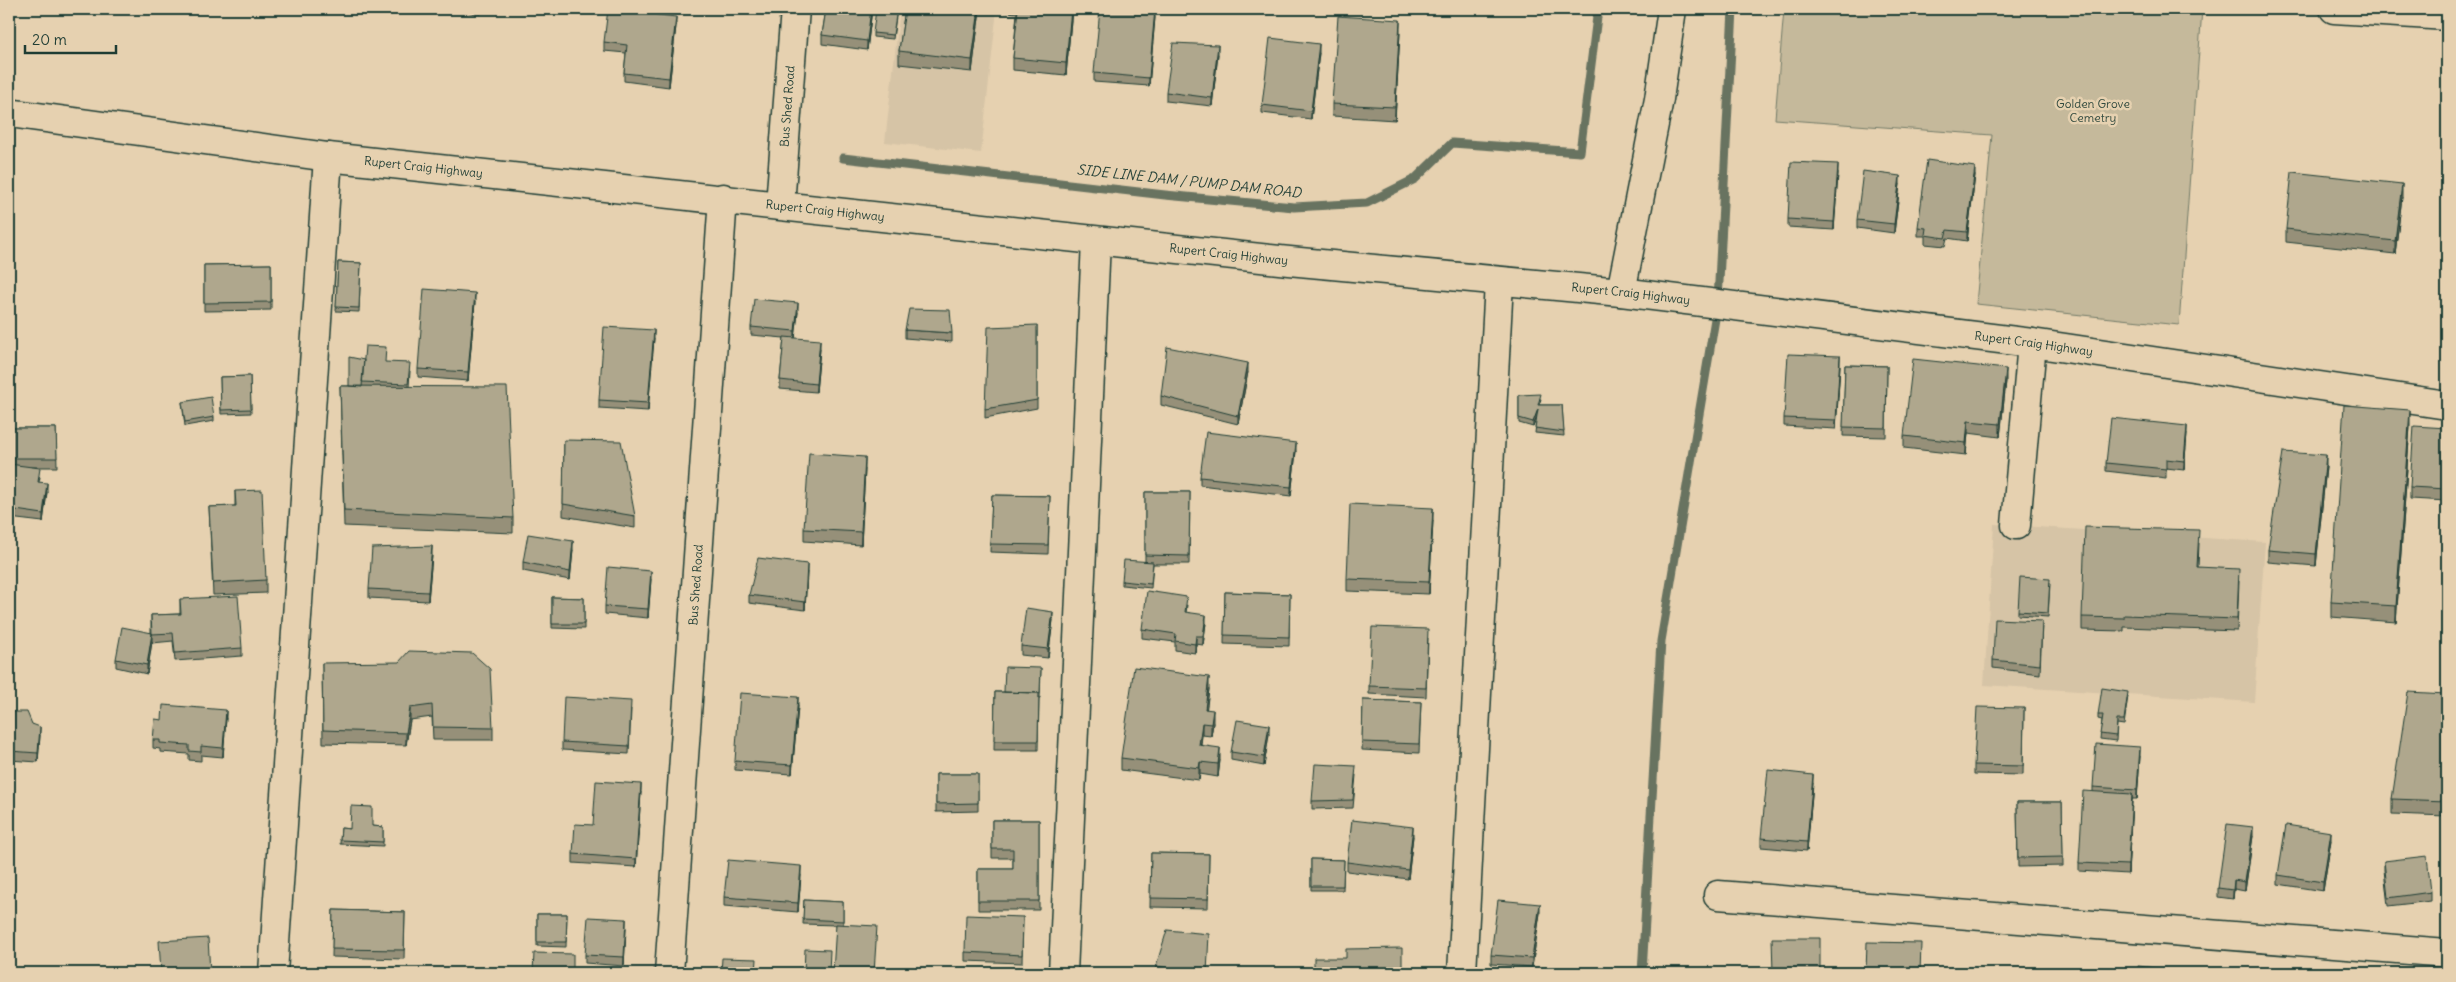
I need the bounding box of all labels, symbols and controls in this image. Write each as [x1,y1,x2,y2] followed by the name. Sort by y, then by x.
[25,22,116,54] scale bar
[32,30,67,49] text: 20 m
[776,65,798,147] street label: Bus Shed Road
[2056,96,2130,125] park label: Golden Grove Cemetry
[363,153,484,181] street label: Rupert Craig Highway
[1076,160,1303,202] water label: SIDE LINE DAM / PUMP DAM ROAD
[765,196,885,224] street label: Rupert Craig Highway
[1169,240,1289,268] street label: Rupert Craig Highway
[1571,279,1691,308] street label: Rupert Craig Highway
[1974,328,2094,359] street label: Rupert Craig Highway
[685,544,706,626] street label: Bus Shed Road

